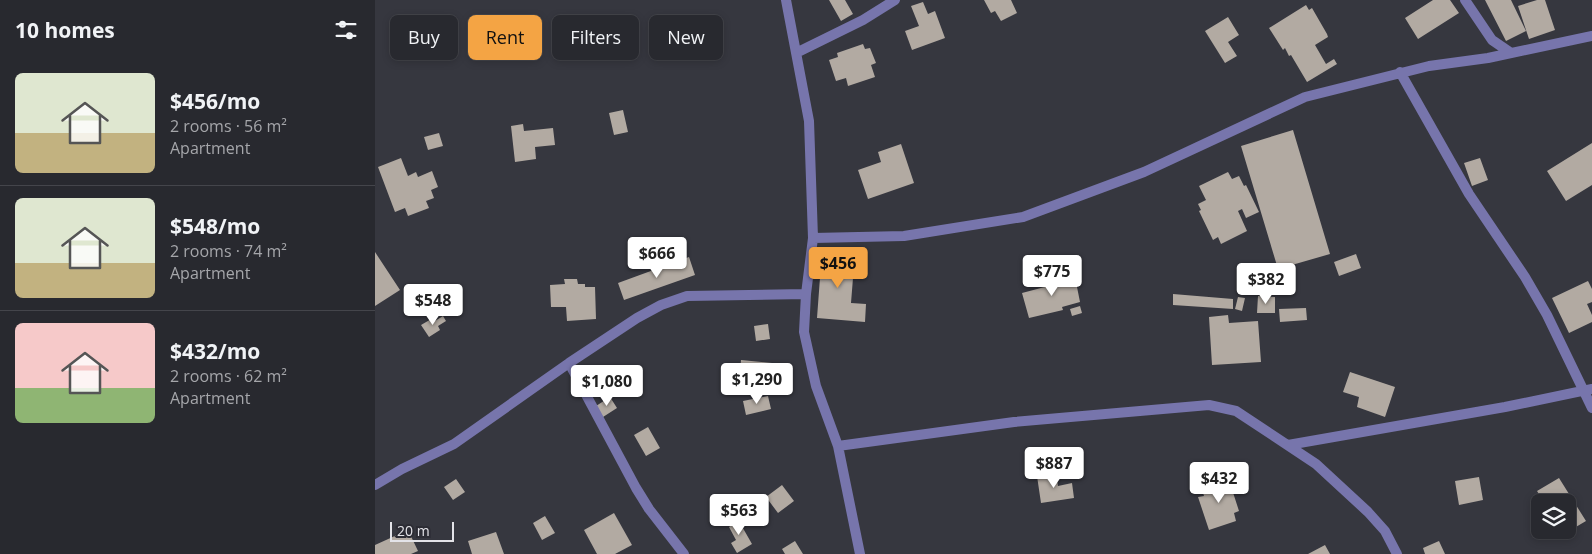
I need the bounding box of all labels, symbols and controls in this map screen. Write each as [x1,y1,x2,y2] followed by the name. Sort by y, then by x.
[390,15,458,60] chip: Buy
[468,15,542,60] chip: Rent
[552,15,639,60] chip: Filters
[649,15,723,60] chip: New
[15,16,115,44] text: 10 homes
[332,16,360,44] icon: filters
[170,87,260,115] text: $456/mo
[55,93,115,153] icon: home
[170,115,287,137] text: 2 rooms · 56 m²
[170,137,250,159] text: Apartment
[170,212,260,240] text: $548/mo
[55,218,115,278] icon: home
[627,236,687,279] pin: $666
[170,240,287,262] text: 2 rooms · 74 m²
[639,242,675,264] text: $666
[808,246,868,289] pin: $456
[820,252,856,274] text: $456
[1022,254,1082,297] pin: $775
[1034,260,1070,282] text: $775
[170,262,250,284] text: Apartment
[1236,262,1296,305] pin: $382
[1248,268,1284,290] text: $382
[403,284,463,326] pin: $548
[415,289,451,311] text: $548
[170,337,260,365] text: $432/mo
[55,343,115,403] icon: home
[716,362,798,405] pin: $1,290
[566,364,648,407] pin: $1,080
[170,365,287,387] text: 2 rooms · 62 m²
[732,368,782,390] text: $1,290
[582,370,632,392] text: $1,080
[170,387,250,409] text: Apartment
[1024,446,1084,489] pin: $887
[1036,452,1072,474] text: $887
[1189,462,1249,504] pin: $432
[1201,467,1237,489] text: $432
[709,494,769,536] pin: $563
[1531,494,1576,539] map controls
[1531,494,1576,539] button: layers
[721,499,757,521] text: $563
[390,519,454,542] scale bar
[397,521,430,540] text: 20 m

